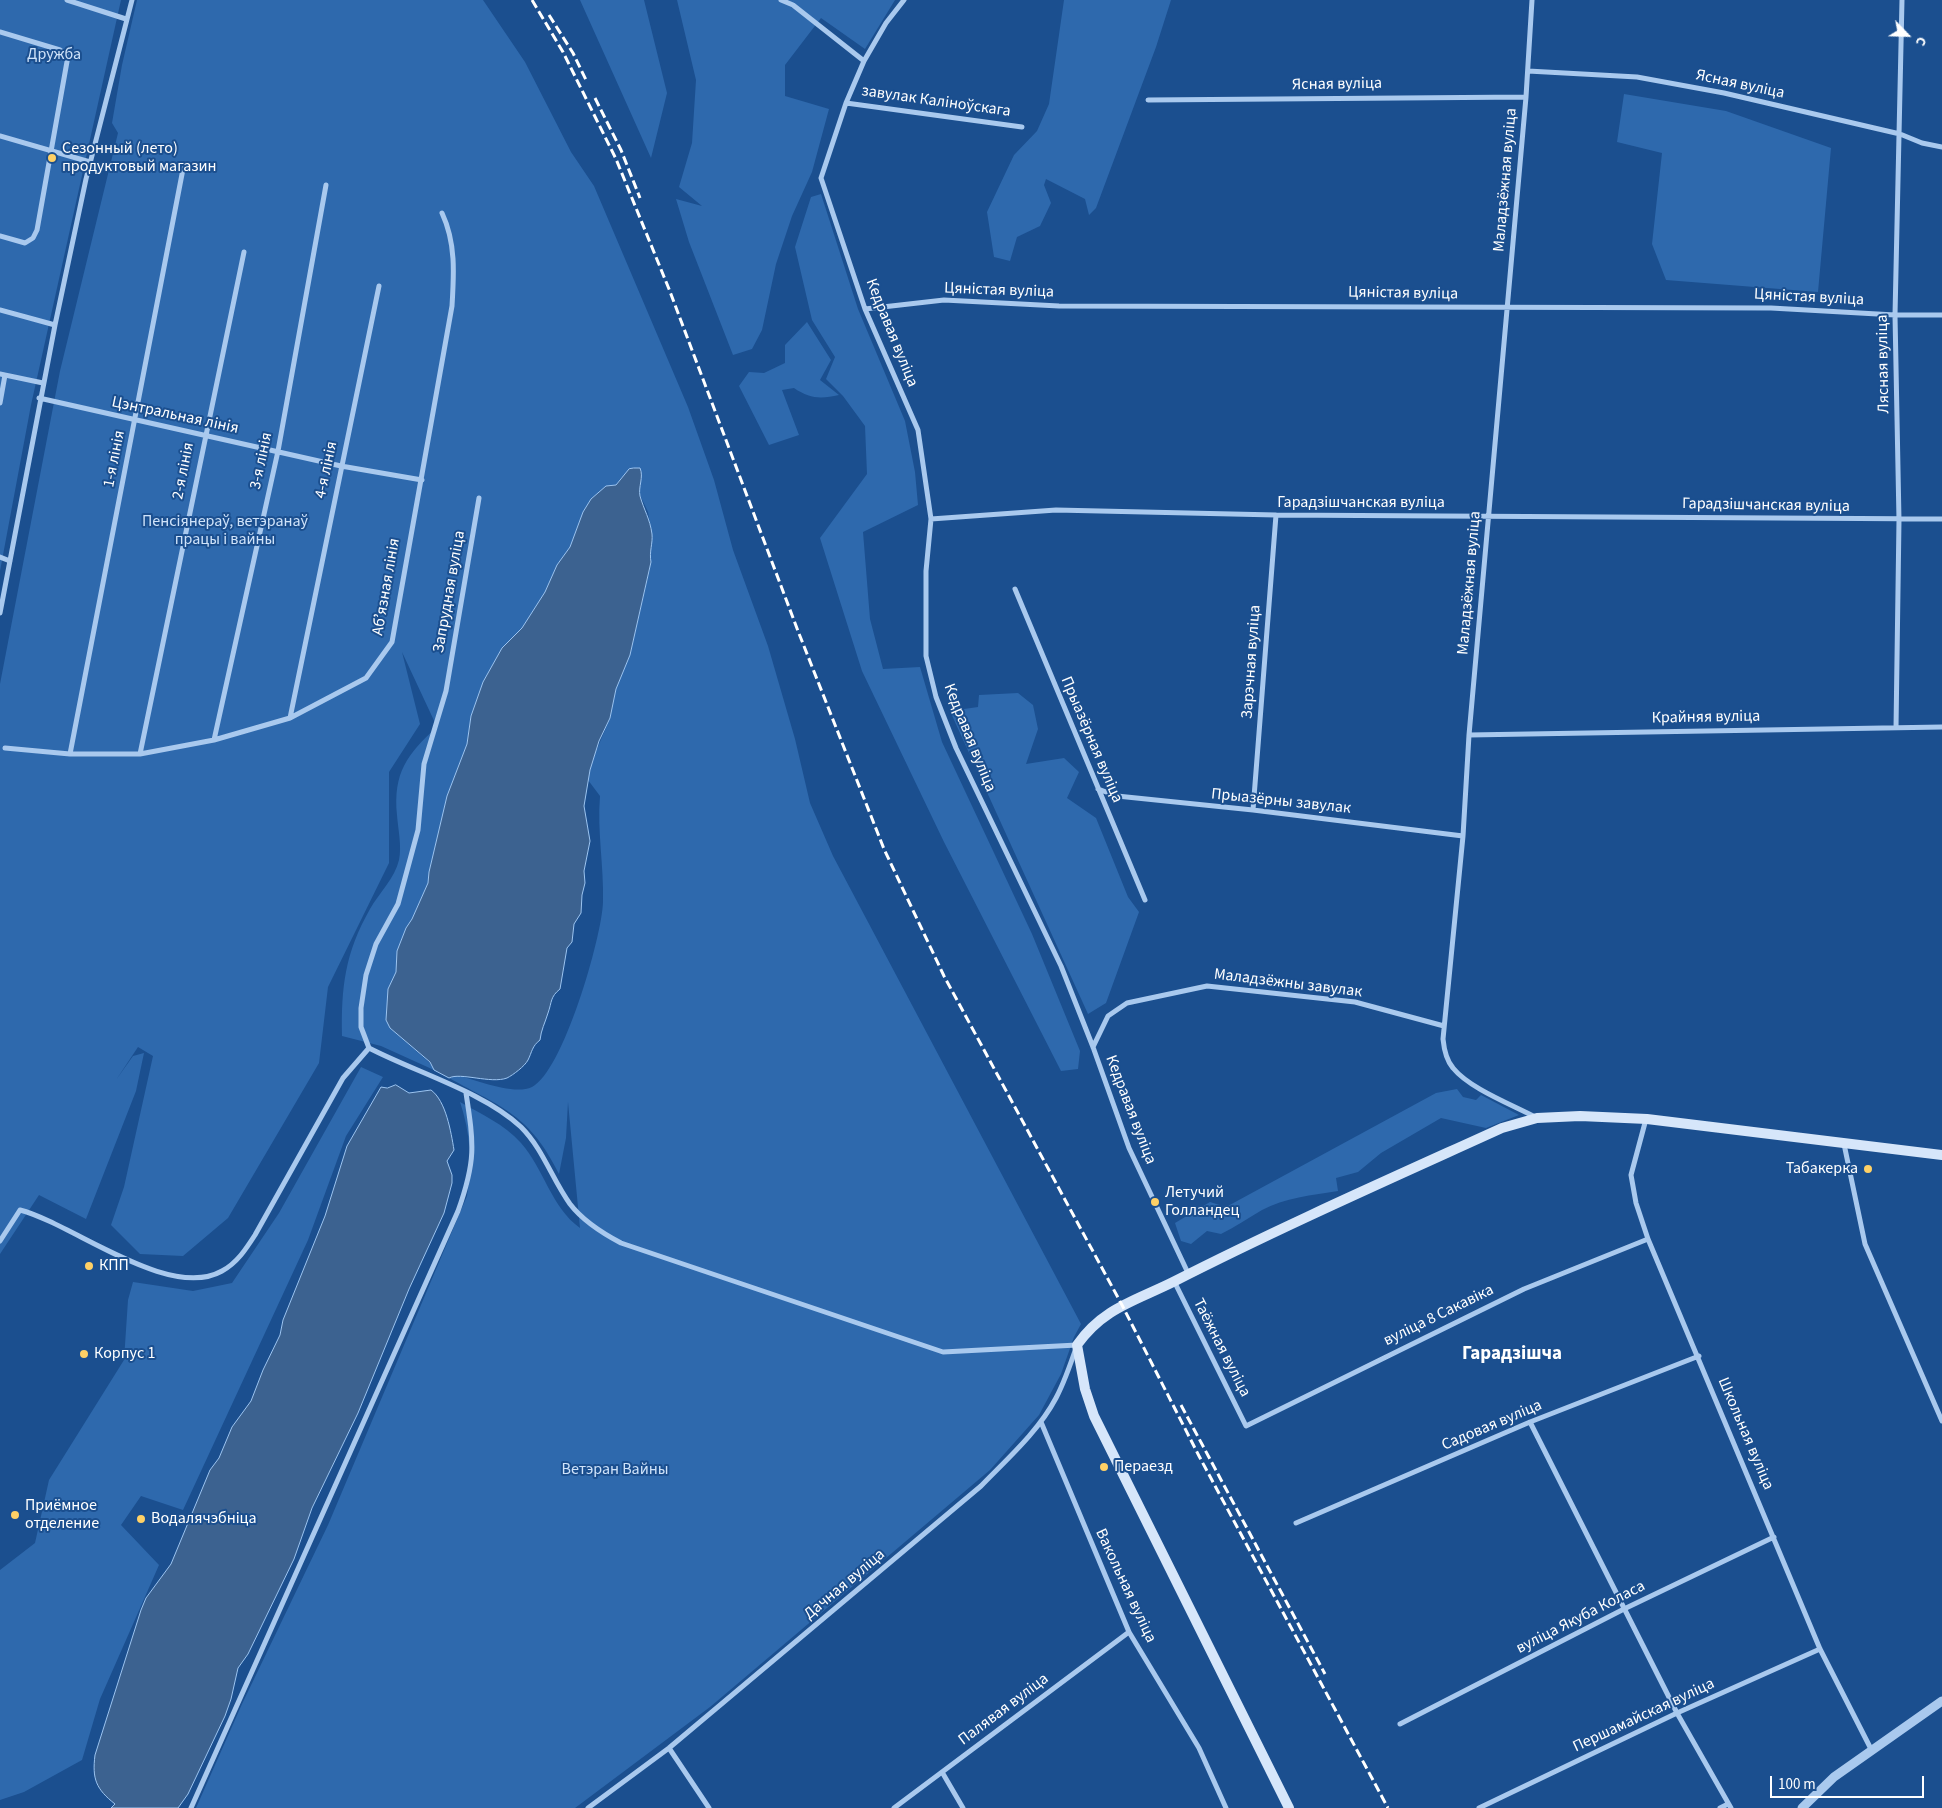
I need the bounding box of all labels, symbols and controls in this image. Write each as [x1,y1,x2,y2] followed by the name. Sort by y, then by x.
[1882,10,1932,60] north arrow
[1910,33,1931,49] text: С
[27,45,81,65] park label: Дружба
[1694,66,1786,104] street label: Ясная вуліца
[1292,75,1382,95] street label: Ясная вуліца
[860,82,1012,122] street label: завулак Каліноўскага
[1490,107,1522,253] street label: Маладзёжная вуліца
[62,139,217,177] place label: Сезонный (лето) продуктовый магазин
[46,152,58,164] marker: Сезонный (лето) продуктовый магазин
[861,276,921,390] street label: Кедравая вуліца
[944,279,1054,303] street label: Цяністая вуліца
[1348,283,1458,305] street label: Цяністая вуліца
[1754,286,1864,310] street label: Цяністая вуліца
[1874,314,1894,414] street label: Лясная вуліца
[110,393,240,439] street label: Цэнтральная лінія
[100,429,130,489] street label: 1-я лінія
[247,431,277,491] street label: 3-я лінія
[312,440,342,500] street label: 4-я лінія
[169,441,199,501] street label: 2-я лінія
[1277,493,1445,513] street label: Гарадзішчанская вуліца
[1682,495,1850,517] street label: Гарадзішчанская вуліца
[1454,510,1486,656] street label: Маладзёжная вуліца
[142,512,308,550] park label: Пенсіянераў, ветэранаў працы і вайны
[430,529,470,655] street label: Запрудная вуліца
[369,537,405,637] street label: Абʼязная лінія
[1238,604,1266,720] street label: Зарэчная вуліца
[1056,674,1126,806] street label: Прыазёрная вуліца
[939,681,999,795] street label: Кедравая вуліца
[1652,707,1760,729] street label: Крайняя вуліца
[1210,785,1352,819] street label: Прыазёрны завулак
[1213,965,1363,1003] street label: Маладзёжны завулак
[1100,1053,1160,1167] street label: Кедравая вуліца
[1786,1159,1858,1179] place label: Табакерка
[1862,1163,1874,1175] marker: Табакерка
[1165,1183,1239,1221] place label: Летучий Голландец
[1149,1196,1161,1208] marker: Летучий Голландец
[99,1256,129,1276] place label: КПП
[83,1260,95,1272] marker: КПП
[1381,1281,1497,1351] street label: вуліца 8 Сакавіка
[1188,1296,1254,1400] street label: Таёжная вуліца
[94,1344,155,1364] place label: Корпус 1
[1462,1344,1562,1366] district label: Гарадзішча
[78,1348,90,1360] marker: Корпус 1
[1713,1375,1777,1493] street label: Школьная вуліца
[1439,1396,1545,1456] street label: Садовая вуліца
[1114,1457,1173,1477] place label: Пераезд
[562,1460,668,1480] park label: Ветэран Вайны
[1098,1461,1110,1473] marker: Пераезд
[25,1496,99,1534] place label: Приёмное отделение
[9,1509,21,1521] marker: Приёмное отделение
[151,1509,257,1529] place label: Водалячэбніца
[135,1513,147,1525] marker: Водалячэбніца
[1090,1526,1160,1646] street label: Вакольная вуліца
[801,1546,889,1624] street label: Дачная вуліца
[1513,1577,1649,1659] street label: вуліца Якуба Коласа
[955,1670,1053,1750] street label: Палявая вуліца
[1570,1675,1718,1757] street label: Першамайская вуліца
[1772,1766,1926,1798] scale bar
[1778,1774,1816,1795] text: 100 m

